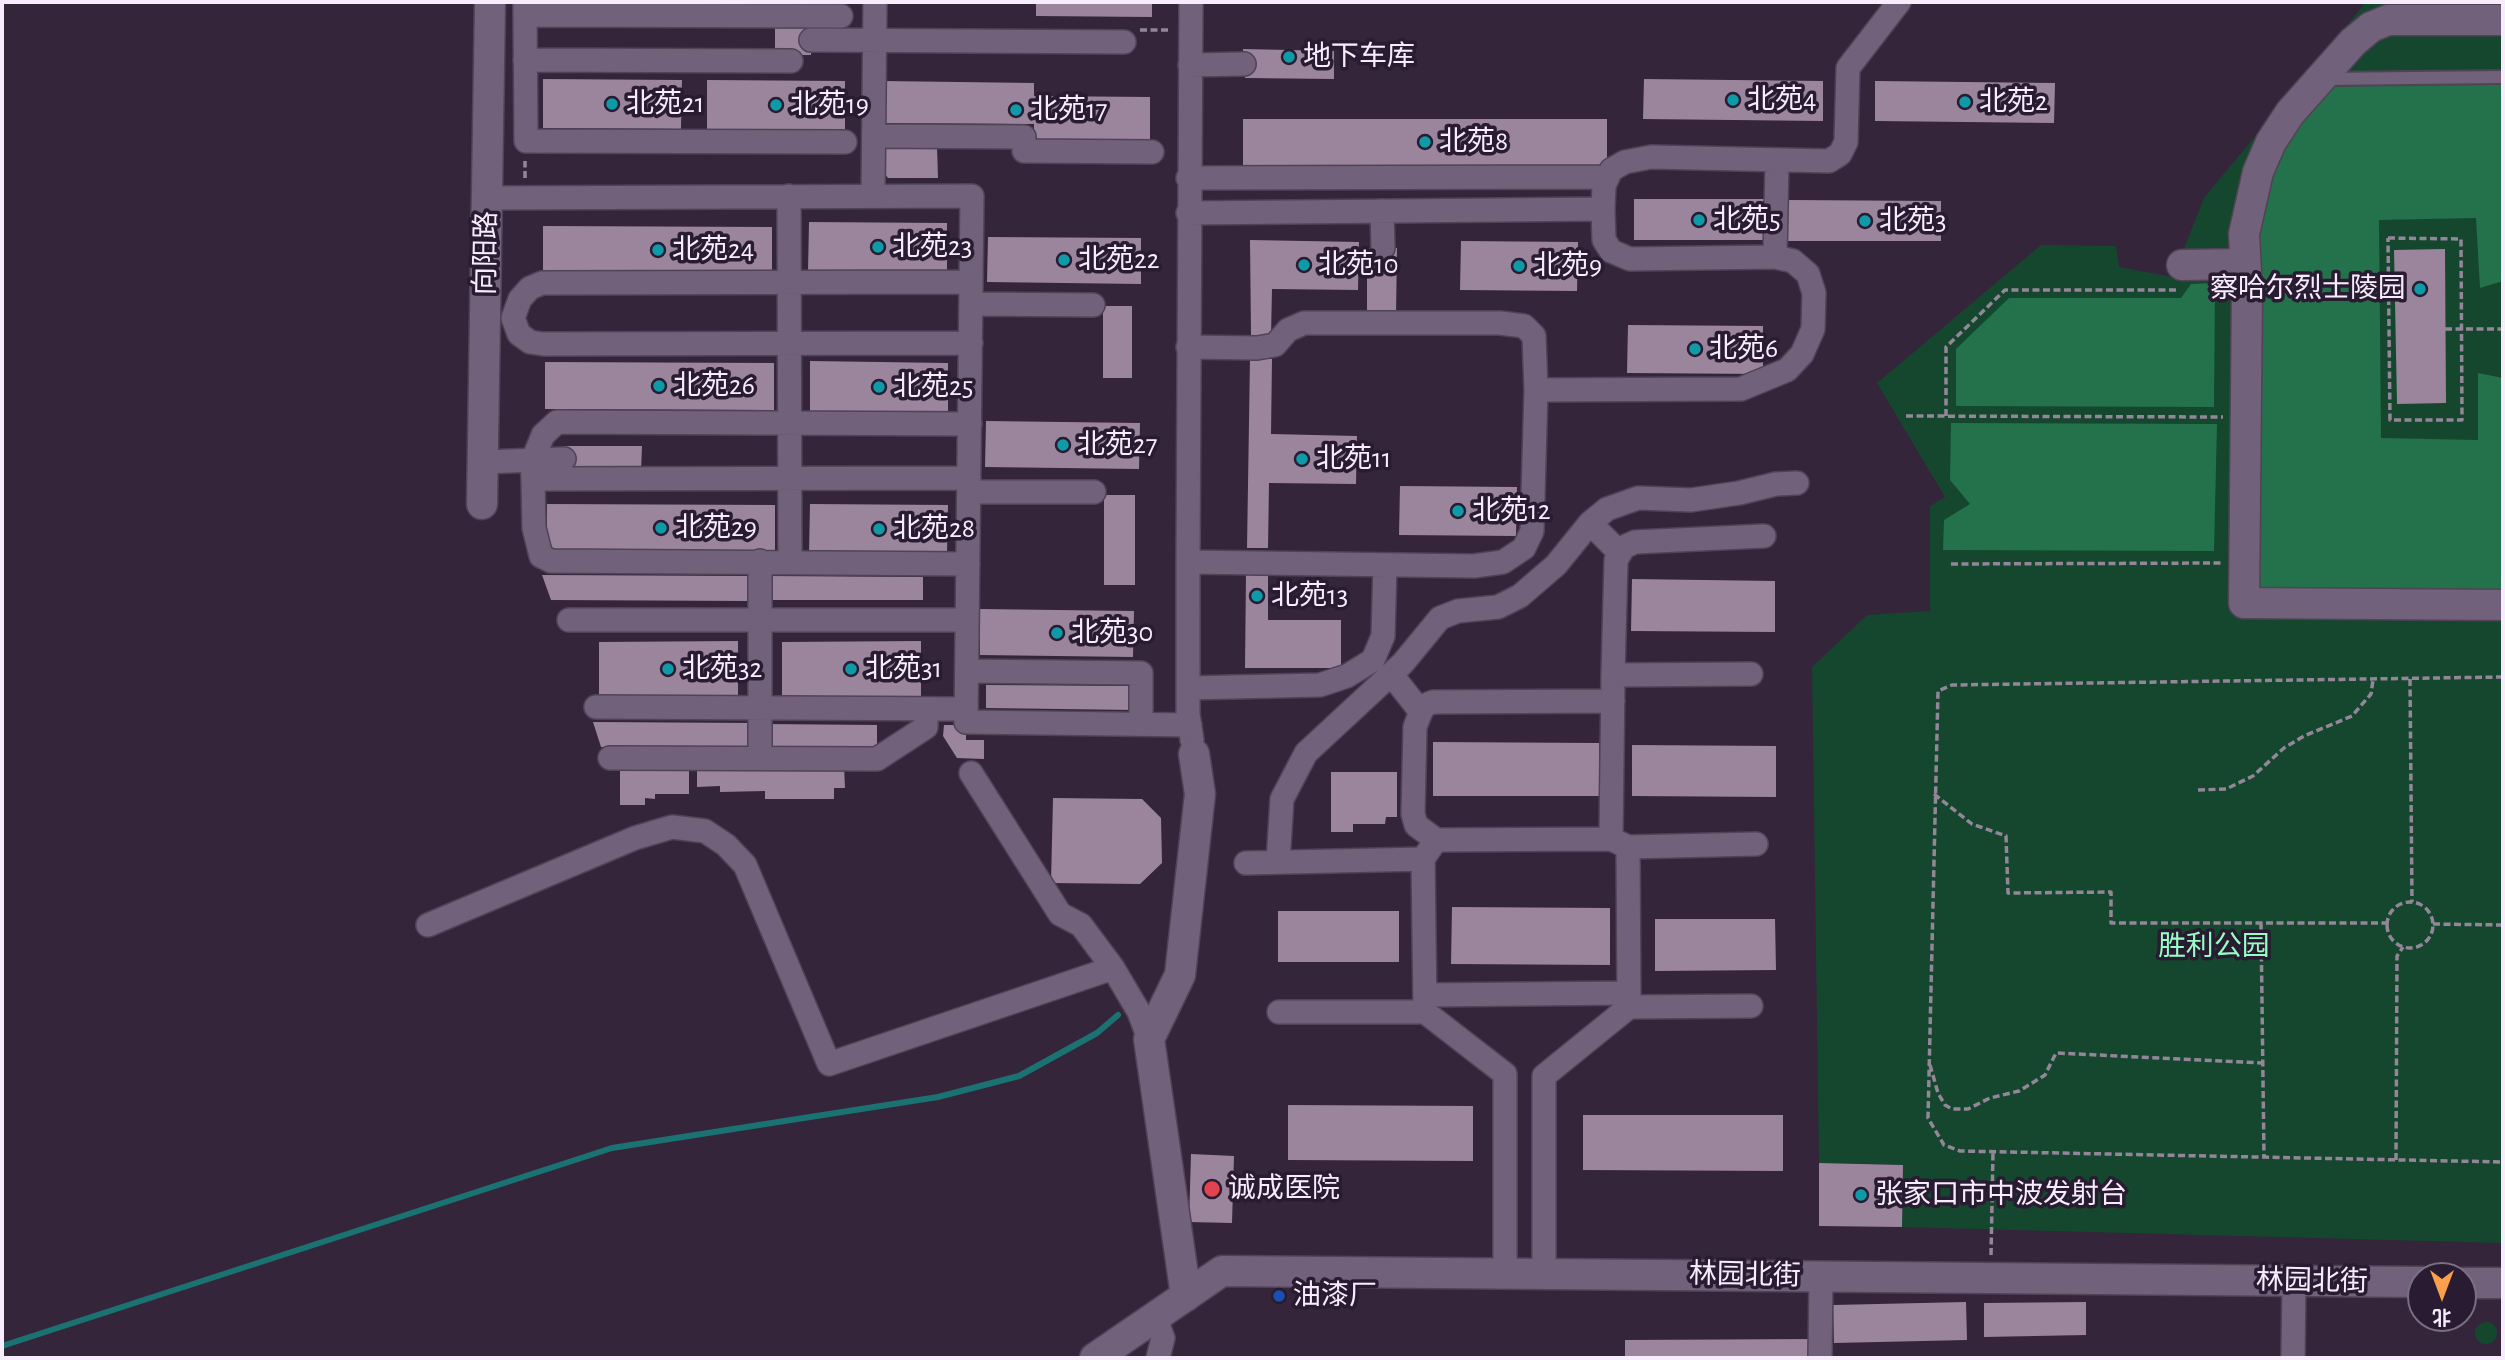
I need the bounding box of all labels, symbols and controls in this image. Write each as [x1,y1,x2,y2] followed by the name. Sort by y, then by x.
[1303,40,1415,74] place label: 地下车库
[1281,49,1297,65] marker: 地下车库
[1747,83,1816,117] place label: 北苑4
[1979,85,2048,119] place label: 北苑2
[626,87,704,121] place label: 北苑21
[790,88,869,122] place label: 北苑19
[1725,92,1741,108] marker: 北苑4
[1030,93,1107,127] place label: 北苑17
[1957,94,1973,110] marker: 北苑2
[604,96,620,112] marker: 北苑21
[768,97,784,113] marker: 北苑19
[1008,102,1024,118] marker: 北苑17
[1439,125,1508,159] place label: 北苑8
[1417,134,1433,150] marker: 北苑8
[1713,203,1781,237] place label: 北苑5
[1879,204,1947,238] place label: 北苑3
[468,211,504,295] street label: 向阳路
[1691,212,1707,228] marker: 北苑5
[1857,213,1873,229] marker: 北苑3
[892,230,972,264] place label: 北苑23
[672,233,754,267] place label: 北苑24
[870,239,886,255] marker: 北苑23
[650,242,666,258] marker: 北苑24
[1078,243,1159,277] place label: 北苑22
[1318,248,1398,282] place label: 北苑10
[1533,249,1602,283] place label: 北苑9
[1056,252,1072,268] marker: 北苑22
[1296,257,1312,273] marker: 北苑10
[1511,258,1527,274] marker: 北苑9
[2210,272,2406,306] place label: 察哈尔烈士陵园
[2412,281,2428,297] marker: 察哈尔烈士陵园
[1709,332,1778,366] place label: 北苑6
[1687,341,1703,357] marker: 北苑6
[673,369,755,403] place label: 北苑26
[893,370,973,404] place label: 北苑25
[651,378,667,394] marker: 北苑26
[871,379,887,395] marker: 北苑25
[1077,428,1157,462] place label: 北苑27
[1055,437,1071,453] marker: 北苑27
[1316,442,1391,476] place label: 北苑11
[1294,451,1310,467] marker: 北苑11
[1472,494,1550,528] place label: 北苑12
[1450,503,1466,519] marker: 北苑12
[675,511,757,545] place label: 北苑29
[893,512,975,546] place label: 北苑28
[653,520,669,536] marker: 北苑29
[871,521,887,537] marker: 北苑28
[1271,579,1348,613] place label: 北苑13
[1249,588,1265,604] marker: 北苑13
[1071,616,1153,650] place label: 北苑30
[1049,625,1065,641] marker: 北苑30
[682,652,762,686] place label: 北苑32
[865,652,942,686] place label: 北苑31
[660,661,676,677] marker: 北苑32
[843,661,859,677] marker: 北苑31
[2158,930,2270,964] park label: 胜利公园
[1228,1172,1340,1206] place label: 诚成医院
[1875,1178,2127,1212] place label: 张家口市中波发射台
[1202,1179,1222,1199] marker: 诚成医院
[1853,1187,1869,1203] marker: 张家口市中波发射台
[1689,1257,1801,1293] street label: 林园北街
[2407,1262,2477,1332] north arrow
[2256,1263,2368,1299] street label: 林园北街
[1293,1279,1377,1313] place label: 油漆厂
[1271,1288,1287,1304] marker: 油漆厂
[2433,1307,2452,1326] text: 北

